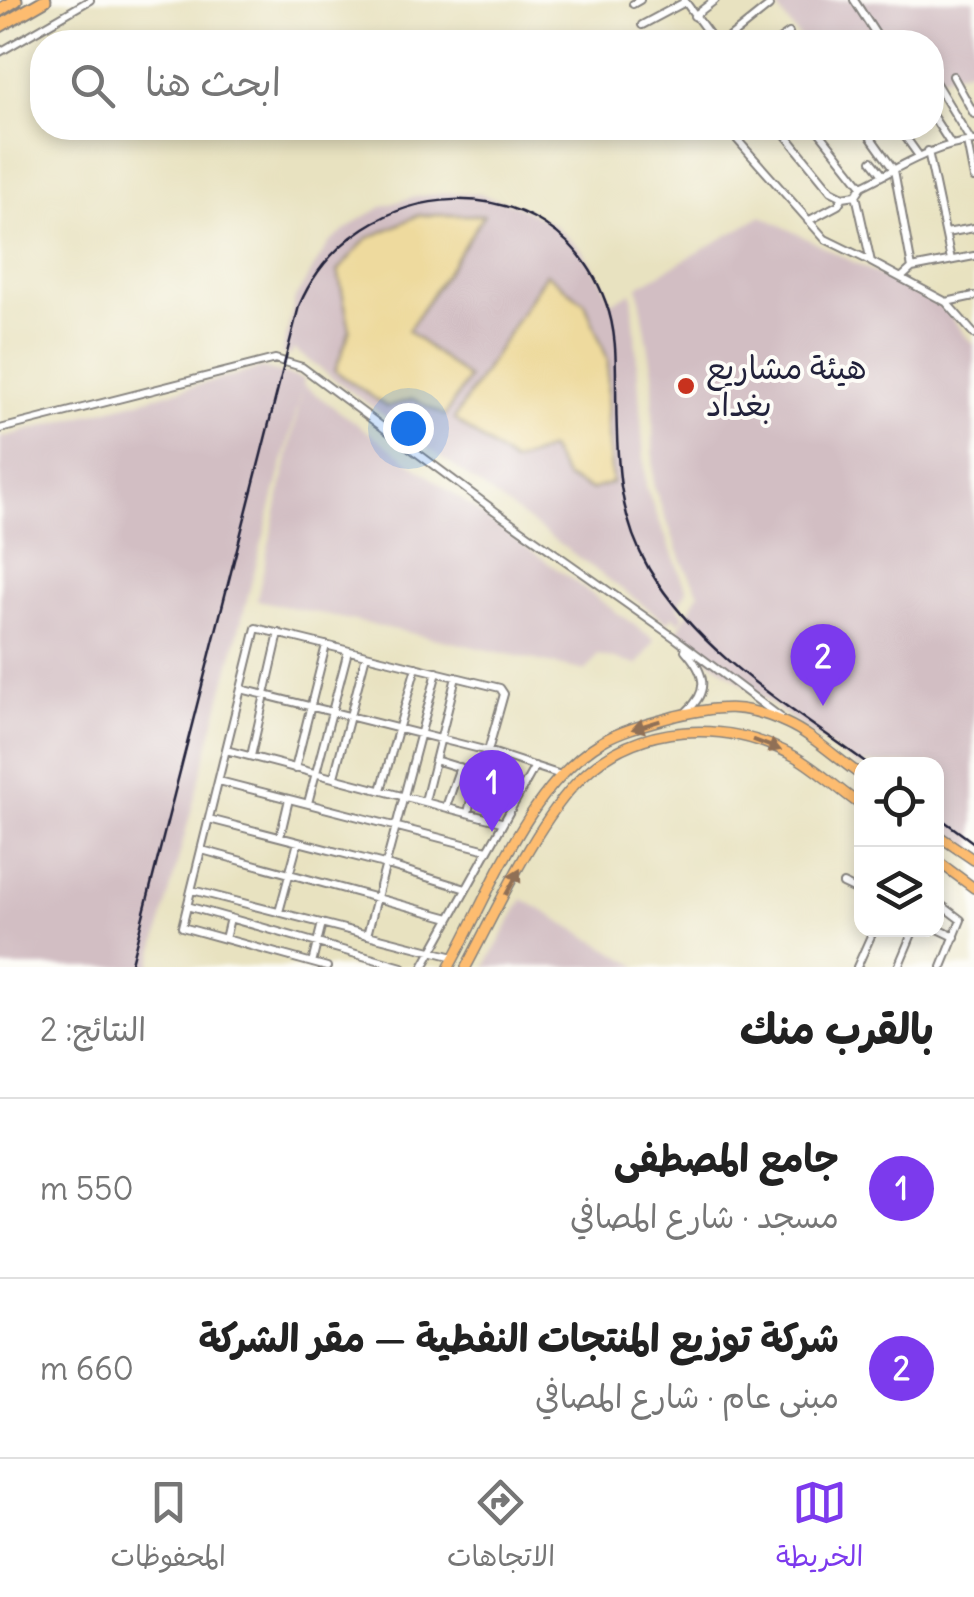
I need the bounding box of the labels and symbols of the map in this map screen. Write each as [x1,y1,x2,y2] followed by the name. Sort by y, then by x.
[706,347,867,425] place label: هيئة مشاريع بغداد
[675,375,697,397] marker: هيئة مشاريع بغداد
[383,403,434,454] your location
[790,624,856,706] pin: 2
[631,718,661,733] one-way arrow
[752,738,782,754] one-way arrow
[460,750,524,832] pin: 1
[504,868,522,896] one-way arrow

